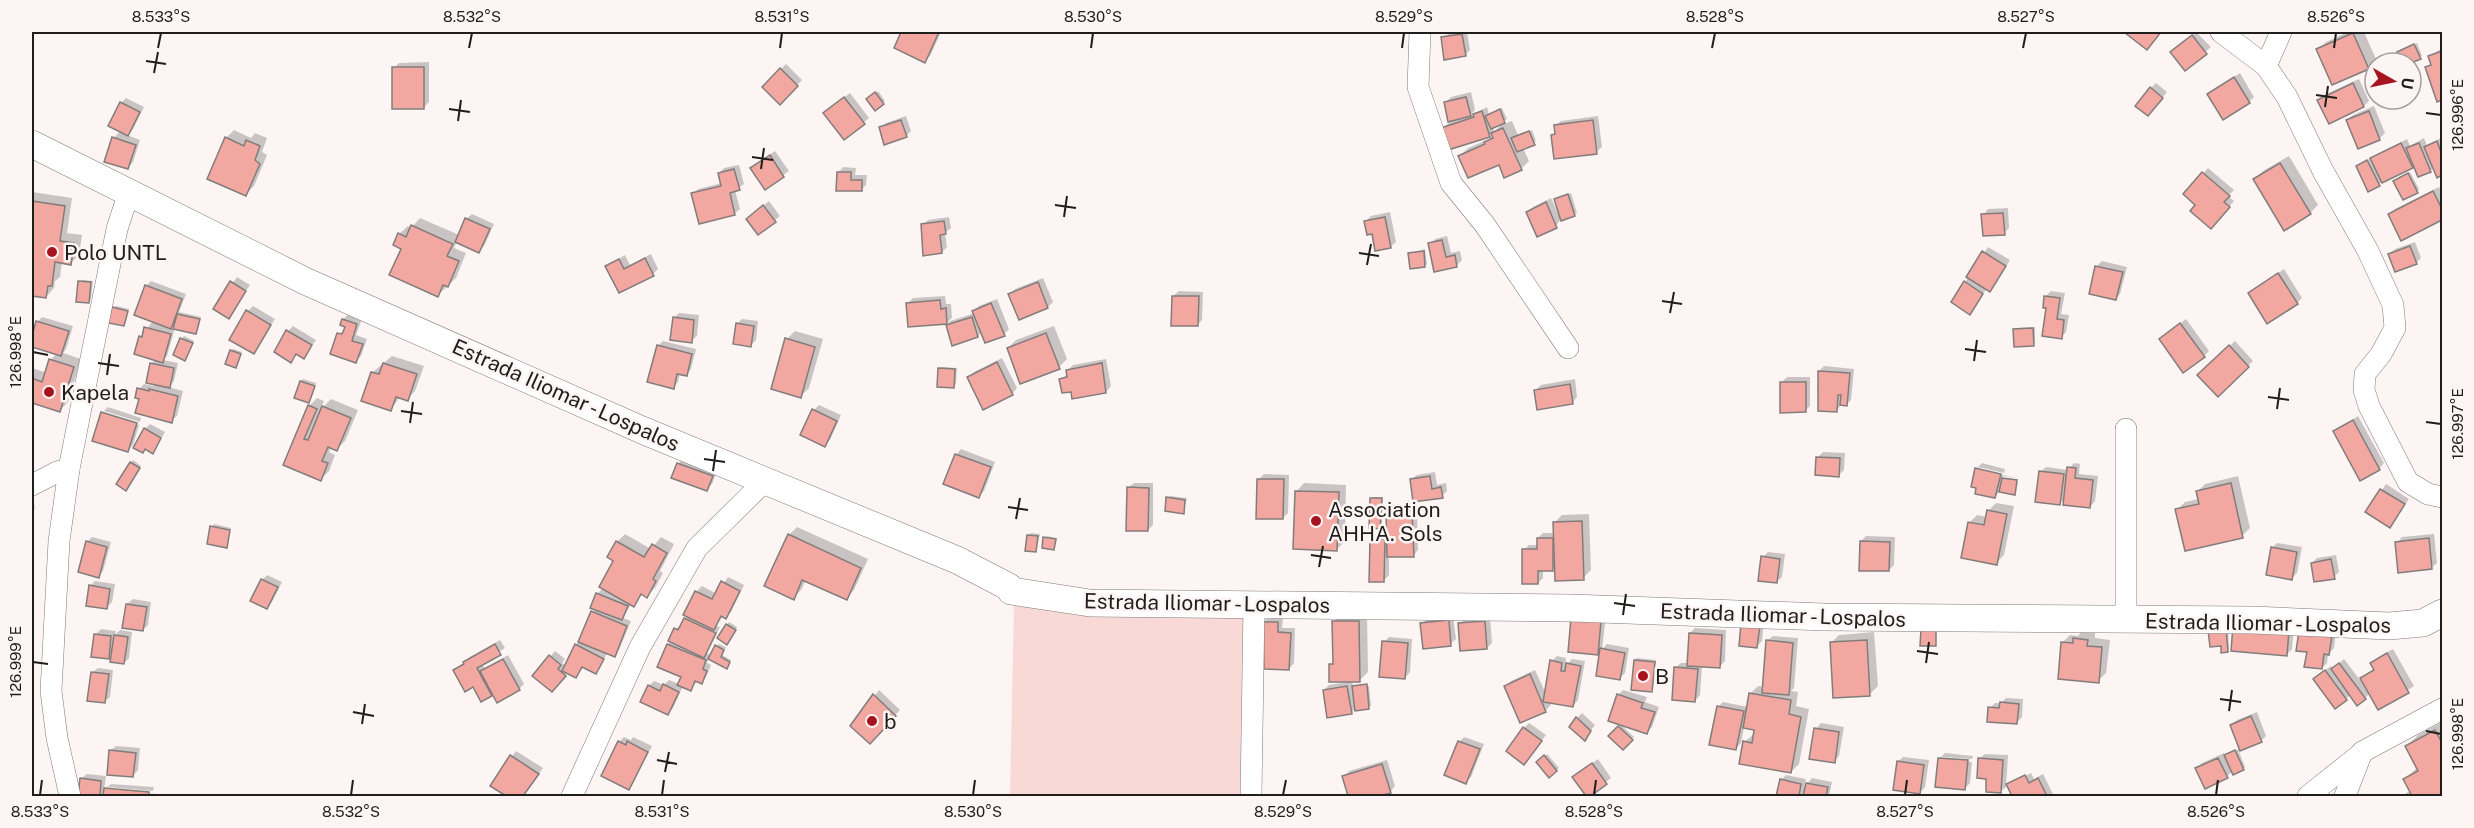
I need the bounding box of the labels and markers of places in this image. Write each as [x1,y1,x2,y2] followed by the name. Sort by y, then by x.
[64,240,167,265] place label: Polo UNTL
[45,245,59,259] marker: Polo UNTL
[61,380,129,405] place label: Kapela
[42,385,56,399] marker: Kapela
[1328,497,1442,546] place label: Association AHHA. Sols
[1309,514,1323,528] marker: Association AHHA. Sols
[1655,664,1669,689] place label: B
[1636,669,1650,683] marker: B
[884,709,897,734] place label: b
[865,714,879,728] marker: b

